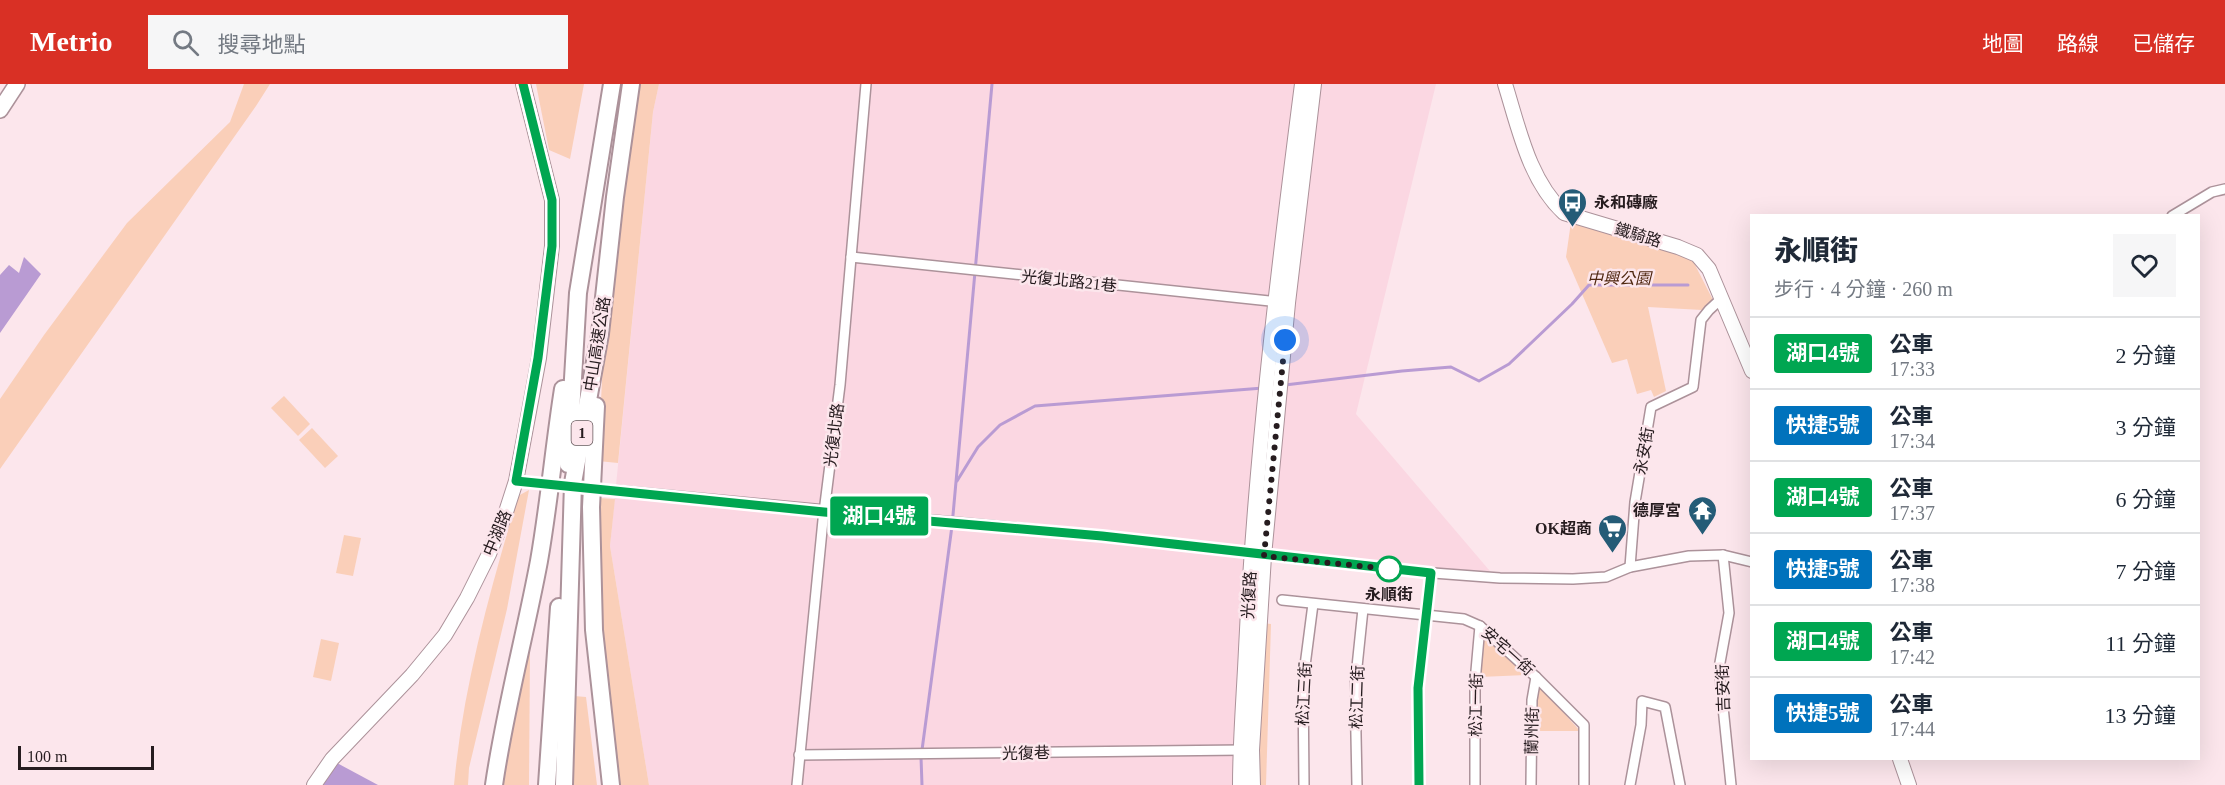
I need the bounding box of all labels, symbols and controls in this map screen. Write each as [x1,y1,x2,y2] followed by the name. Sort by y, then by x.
[148,15,568,69] search box
[30,26,112,57] text: Metrio
[169,26,202,59] icon: search
[217,32,305,57] text: 搜尋地點
[1982,32,2024,56] text: 地圖
[2057,32,2099,56] text: 路線
[2132,32,2195,56] text: 已儲存
[1557,186,1589,228] bus stop icon: 永和磚廠
[1594,194,1658,211] place label: 永和磚廠
[1613,220,1663,250] street label: 鐵騎路
[2113,234,2176,297] button: heart
[1774,235,1858,266] text: 永順街
[1020,268,1118,294] street label: 光復北路21巷
[1587,270,1653,287] park label: 中興公園
[1774,278,1953,300] text: 步行 · 4 分鐘 · 260 m
[581,295,613,393] street label: 中山高速公路
[1270,325,1300,355] your location
[1890,332,1934,357] text: 公車
[1786,341,1860,365] text: 湖口4號
[2115,343,2176,368] text: 2 分鐘
[1890,358,1935,380] text: 17:33
[822,402,846,468] street label: 光復北路
[1890,404,1934,429] text: 公車
[1786,413,1860,437] text: 快捷5號
[2115,415,2176,440] text: 3 分鐘
[572,421,592,445] road number: 1
[1631,426,1657,476] street label: 永安街
[1890,430,1935,452] text: 17:34
[1890,476,1934,501] text: 公車
[1786,485,1860,509] text: 湖口4號
[2115,487,2176,512] text: 6 分鐘
[1686,494,1718,536] temple icon: 德厚宮
[837,496,921,536] line badge: 湖口4號
[1633,501,1681,519] place label: 德厚宮
[1890,502,1935,524] text: 17:37
[842,504,916,528] text: 湖口4號
[480,508,514,558] street label: 中湖路
[1597,512,1629,554] supermarket icon: OK超商
[1535,520,1592,537] place label: OK超商
[1890,548,1934,573] text: 公車
[1376,556,1402,582] marker: 永順街
[1786,557,1860,581] text: 快捷5號
[2115,559,2176,584] text: 7 分鐘
[1239,571,1259,619] street label: 光復路
[1890,574,1935,596] text: 17:38
[1365,586,1413,603] place label: 永順街
[1890,620,1934,645] text: 公車
[1479,623,1537,679] street label: 安宅一街
[1786,629,1860,653] text: 湖口4號
[2105,631,2176,656] text: 11 分鐘
[1890,646,1935,668] text: 17:42
[1294,662,1314,726] street label: 松江三街
[1714,664,1732,712] street label: 吉安街
[1347,665,1367,729] street label: 松江二街
[1467,673,1485,737] street label: 松江一街
[1890,692,1934,717] text: 公車
[1786,701,1860,725] text: 快捷5號
[2104,703,2176,728] text: 13 分鐘
[1523,707,1541,755] street label: 蘭州街
[1890,718,1935,740] text: 17:44
[18,743,154,770] scale bar
[1002,744,1050,762] street label: 光復巷
[27,748,67,765] text: 100 m

